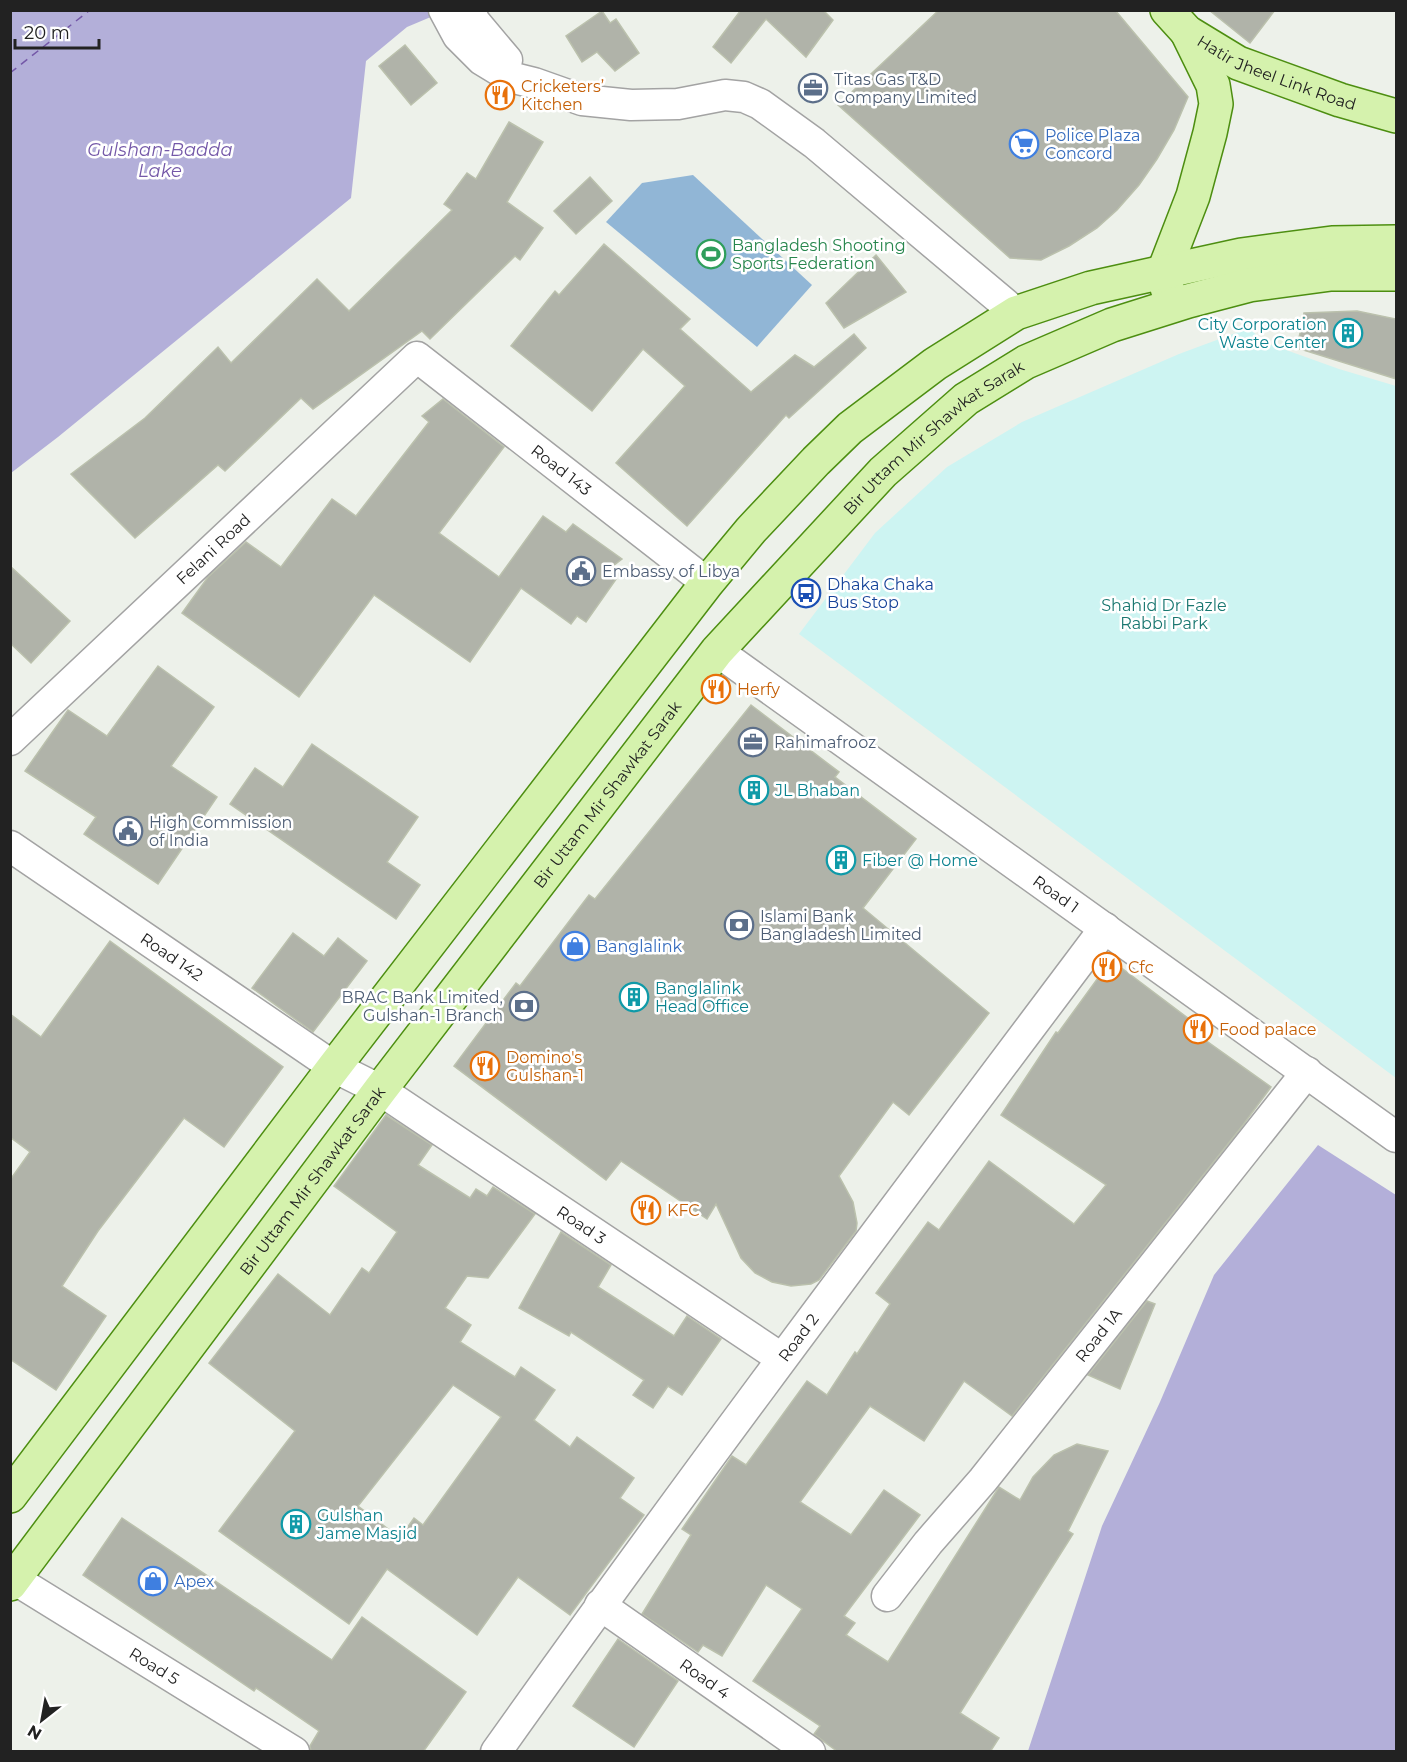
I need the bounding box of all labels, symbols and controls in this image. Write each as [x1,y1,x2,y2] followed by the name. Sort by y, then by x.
[15,12,99,50] scale bar
[24,22,70,44] text: 20 m
[1194,31,1358,114] street label: Hatir Jheel Link Road
[834,70,977,107] place label: Titas Gas T&D Company Limited
[797,72,829,104] office icon: Titas Gas T&D Company Limited
[521,77,604,114] place label: Cricketers’ Kitchen
[484,79,516,111] restaurant icon: Cricketers’ Kitchen
[1045,126,1141,163] place label: Police Plaza Concord
[1008,128,1040,160] supermarket icon: Police Plaza Concord
[87,139,233,182] water label: Gulshan-Badda Lake
[732,236,906,273] place label: Bangladesh Shooting Sports Federation
[695,238,727,270] sports icon: Bangladesh Shooting Sports Federation
[1198,315,1327,352] place label: City Corporation Waste Center
[1332,317,1364,349] building icon: City Corporation Waste Center
[839,356,1028,518] street label: Bir Uttam Mir Shawkat Sarak
[528,440,595,499] street label: Road 143
[172,509,254,588] street label: Felani Road
[565,555,597,587] public building icon: Embassy of Libya
[602,562,740,581] place label: Embassy of Libya
[827,575,934,612] place label: Dhaka Chaka Bus Stop
[790,577,822,609] bus stop icon: Dhaka Chaka Bus Stop
[1101,596,1227,633] park label: Shahid Dr Fazle Rabbi Park
[700,673,732,705] restaurant icon: Herfy
[737,680,780,699] place label: Herfy
[529,697,685,892] street label: Bir Uttam Mir Shawkat Sarak
[737,726,769,758] office icon: Rahimafrooz
[774,733,876,752] place label: Rahimafrooz
[738,774,770,806] building icon: JL Bhaban
[774,781,860,800] place label: JL Bhaban
[149,813,292,850] place label: High Commission of India
[112,815,144,847] public building icon: High Commission of India
[825,844,857,876] building icon: Fiber @ Home
[862,851,978,870] place label: Fiber @ Home
[1029,871,1083,917] street label: Road 1
[760,907,922,944] place label: Islami Bank Bangladesh Limited
[723,909,755,941] bank icon: Islami Bank Bangladesh Limited
[137,928,207,984] street label: Road 142
[559,930,591,962] shop icon: Banglalink
[596,937,682,956] place label: Banglalink
[1091,951,1123,983] restaurant icon: Cfc
[1128,958,1154,977] place label: Cfc
[655,979,749,1016] place label: Banglalink Head Office
[618,981,650,1013] building icon: Banglalink Head Office
[341,988,503,1025] place label: BRAC Bank Limited, Gulshan-1 Branch
[508,990,540,1022] bank icon: BRAC Bank Limited, Gulshan-1 Branch
[1182,1013,1214,1045] restaurant icon: Food palace
[1219,1020,1316,1039] place label: Food palace
[506,1048,584,1085] place label: Domino's Gulshan-1
[469,1050,501,1082] restaurant icon: Domino's Gulshan-1
[235,1082,389,1279] street label: Bir Uttam Mir Shawkat Sarak
[630,1194,662,1226] restaurant icon: KFC
[553,1201,610,1248] street label: Road 3
[667,1201,700,1220] place label: KFC
[1071,1304,1126,1366] street label: Road 1A
[774,1310,822,1365] street label: Road 2
[316,1506,417,1543] place label: Gulshan Jame Masjid
[280,1508,312,1540] building icon: Gulshan Jame Masjid
[137,1565,169,1597] shop icon: Apex
[174,1572,215,1591] place label: Apex
[126,1643,183,1688] street label: Road 5
[676,1654,734,1703] street label: Road 4
[12,1690,72,1750] north arrow
[24,1721,45,1744] text: N

